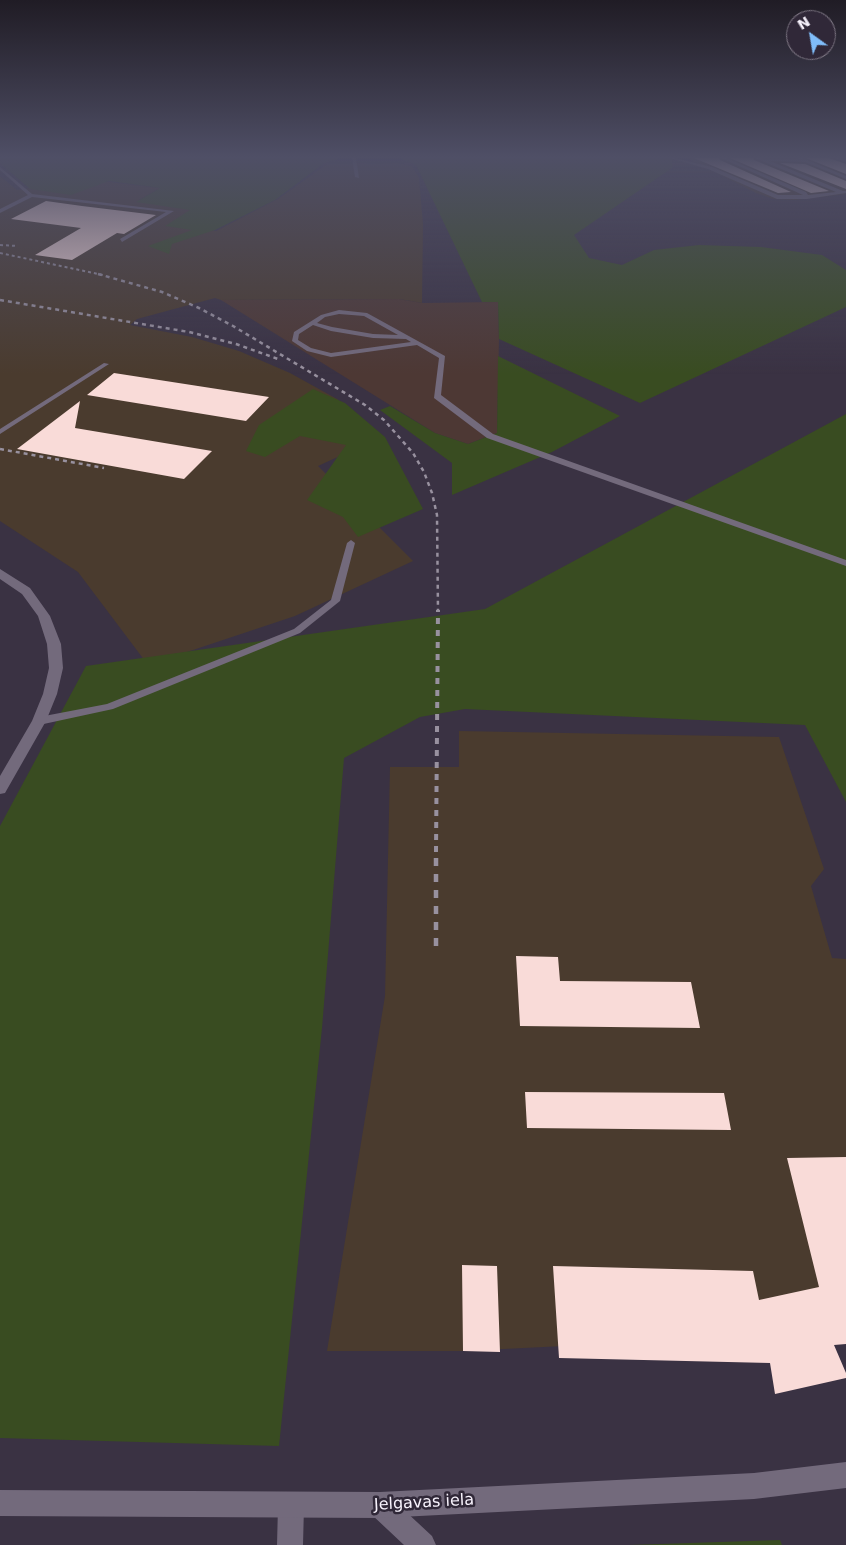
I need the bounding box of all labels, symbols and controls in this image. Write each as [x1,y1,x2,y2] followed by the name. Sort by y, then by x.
[786,10,836,60] north arrow
[794,13,813,33] text: N
[373,1491,475,1515] street label: Jelgavas iela

